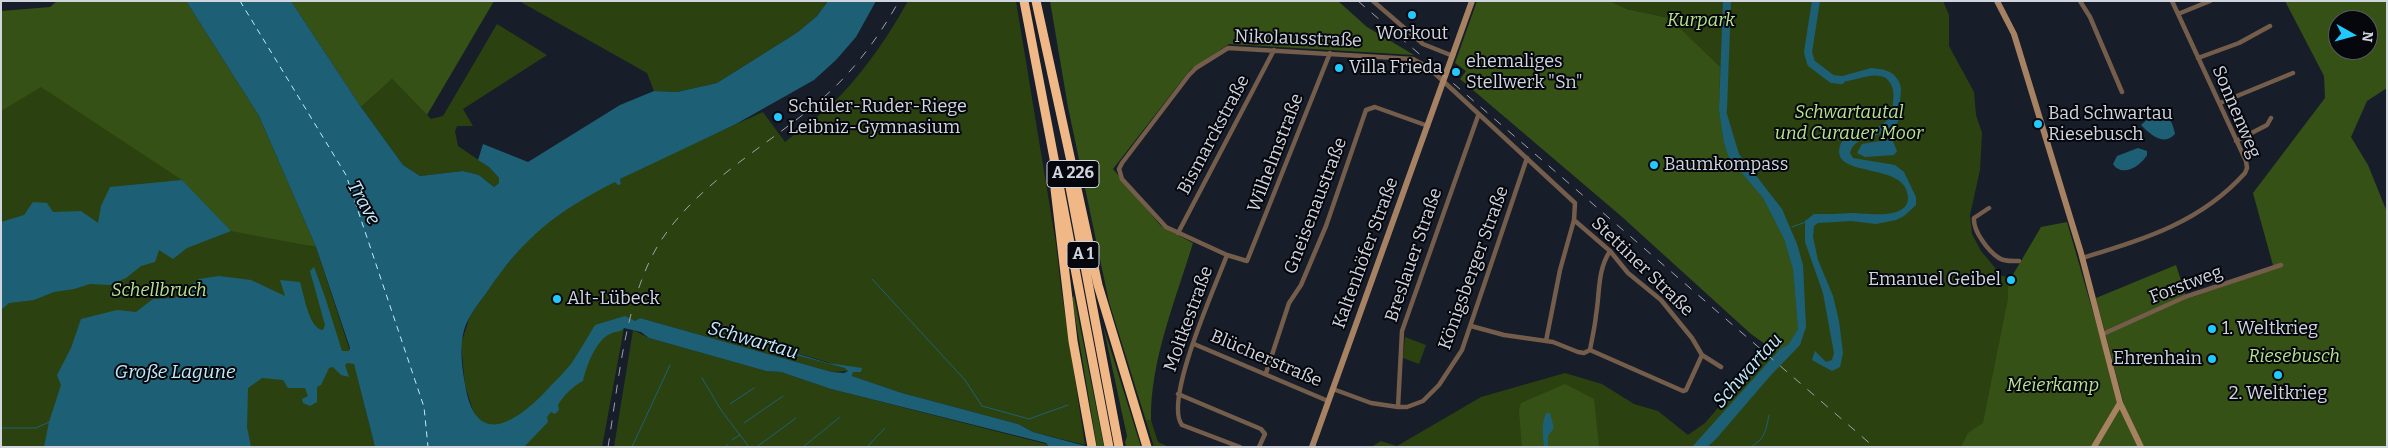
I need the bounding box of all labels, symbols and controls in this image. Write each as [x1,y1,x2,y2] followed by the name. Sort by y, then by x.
[1406,9,1418,21] marker: Workout
[1667,10,1735,32] park label: Kurpark
[2328,10,2378,60] north arrow
[1376,23,1448,45] place label: Workout
[1234,26,1362,52] street label: Nikolausstraße
[2358,30,2376,43] text: N
[1466,51,1583,94] place label: ehemaliges Stellwerk "Sn"
[1349,57,1443,79] place label: Villa Frieda
[1333,62,1345,74] marker: Villa Frieda
[2207,62,2265,162] street label: Sonnenweg
[1450,66,1462,78] marker: ehemaliges Stellwerk "Sn"
[1173,72,1255,198] street label: Bismarckstraße
[1243,91,1309,215] street label: Wilhelmstraße
[788,96,967,138] place label: Schüler-Ruder-Riege Leibniz-Gymnasium
[1775,102,1923,144] park label: Schwartautal und Curauer Moor
[2048,103,2173,146] place label: Bad Schwartau Riesebusch
[772,111,784,123] marker: Schüler-Ruder-Riege Leibniz-Gymnasium
[2032,118,2044,130] marker: Bad Schwartau Riesebusch
[1280,135,1352,277] street label: Gneisenaustraße
[1664,154,1788,176] place label: Baumkompass
[1648,159,1660,171] marker: Baumkompass
[1047,160,1099,188] road number: A 226
[1329,174,1403,332] street label: Kaltenhöfer Straße
[342,177,384,229] water label: Trave
[1434,183,1514,353] street label: Königsberger Straße
[1381,185,1447,325] street label: Breslauer Straße
[1586,213,1698,321] street label: Stettiner Straße
[1067,242,1099,268] road number: A 1
[2147,261,2225,309] street label: Forstweg
[1160,263,1218,375] street label: Moltkestraße
[1868,269,2001,291] place label: Emanuel Geibel
[2005,274,2017,286] marker: Emanuel Geibel
[111,280,207,302] park label: Schellbruch
[567,288,660,310] place label: Alt-Lübeck
[551,293,563,305] marker: Alt-Lübeck
[705,317,801,365] water label: Schwartau
[2222,318,2318,340] place label: 1. Weltkrieg
[2206,323,2218,335] marker: 1. Weltkrieg
[1207,326,1325,392] street label: Blücherstraße
[1709,329,1787,413] water label: Schwartau
[2248,346,2340,368] park label: Riesebusch
[2113,348,2202,370] place label: Ehrenhain
[2206,353,2218,365] marker: Ehrenhain
[115,362,235,384] water label: Große Lagune
[2272,369,2284,381] marker: 2. Weltkrieg
[2007,375,2099,397] park label: Meierkamp
[2229,383,2327,405] place label: 2. Weltkrieg

